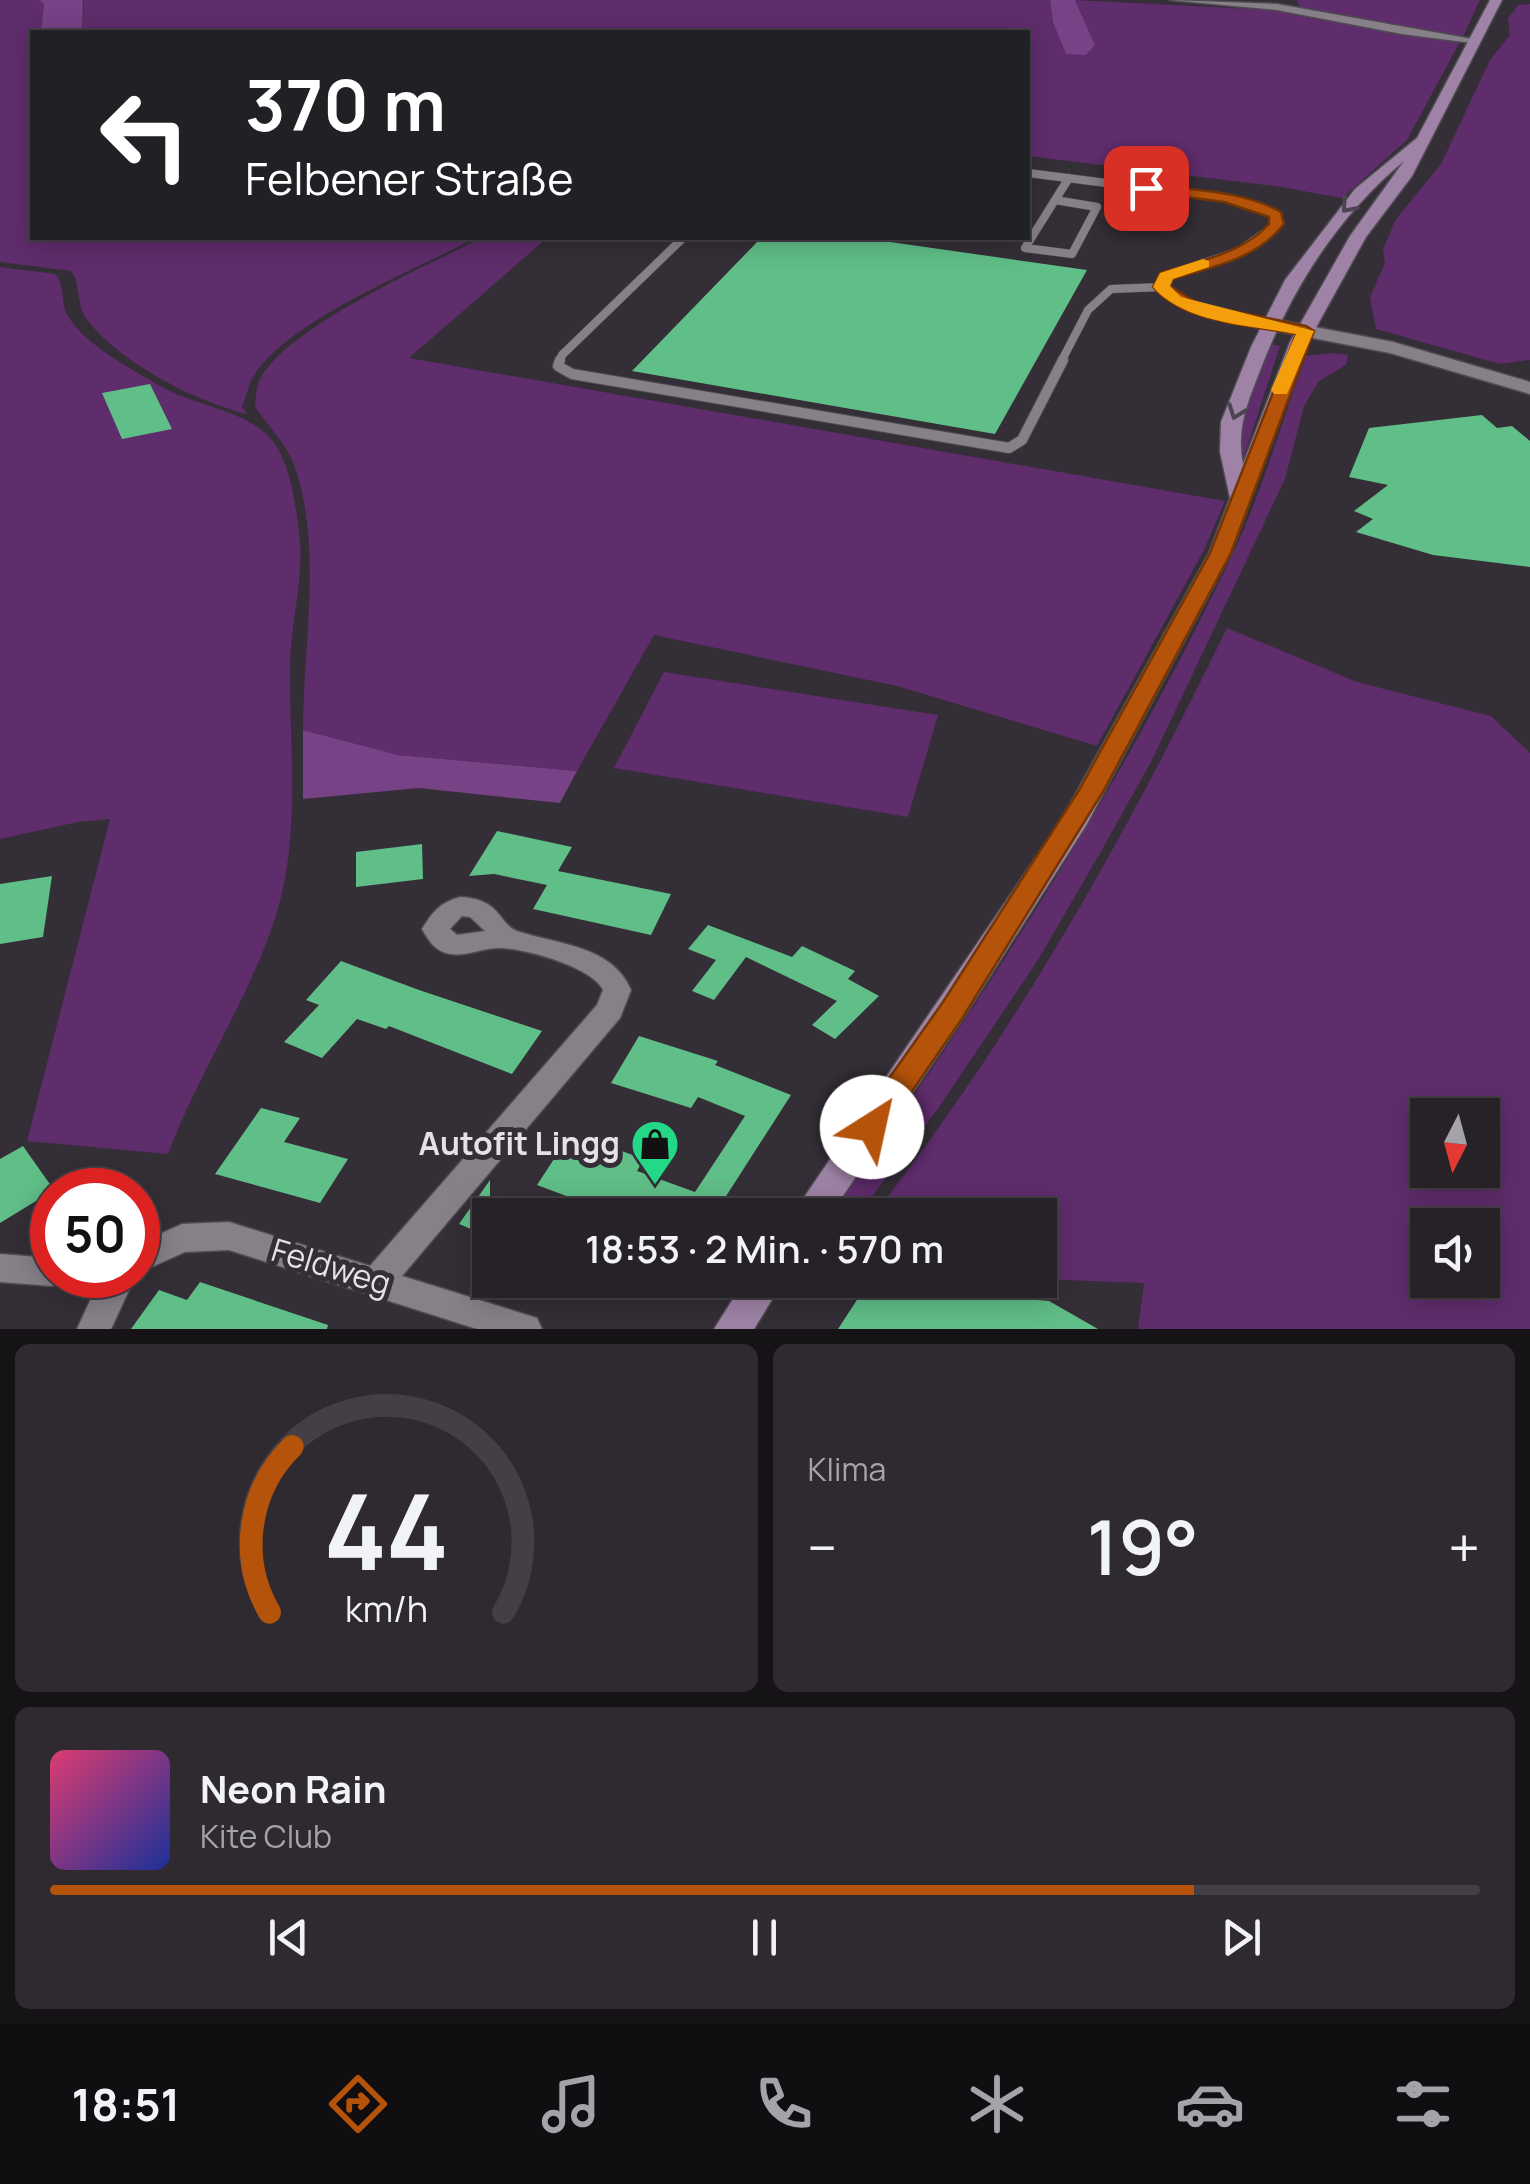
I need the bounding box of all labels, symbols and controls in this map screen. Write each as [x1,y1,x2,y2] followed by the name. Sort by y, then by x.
[245,56,446,152] text: 370 m
[80,70,210,200] icon: left
[1104,146,1189,231] pin
[245,147,574,209] text: Felbener Straße
[1119,161,1174,216] icon: arrive
[1341,195,1359,213] one-way arrow
[1227,402,1248,419] one-way arrow
[820,1075,924,1179] position arrow
[1410,1098,1500,1188] north arrow
[1410,1098,1500,1298] map controls
[629,1118,681,1186] shop icon: Autofit Lingg
[418,1121,620,1165] place label: Autofit Lingg
[30,1168,160,1298] speed limit sign: 50
[1410,1208,1500,1298] button: sound
[585,1222,944,1274] text: 18:53 · 2 Min. · 570 m
[266,1227,396,1305] street label: Feldweg
[808,1447,886,1491] text: Klima
[324,1459,449,1601] text: 44
[1087,1495,1199,1598] text: 19°
[808,1509,837,1585] text: −
[1448,1509,1480,1585] text: +
[345,1584,428,1633] text: km/h
[200,1762,386,1814] text: Neon Rain
[200,1814,332,1858] text: Kite Club
[261,1910,316,1965] icon: previous
[737,1910,792,1965] icon: pause
[1214,1910,1269,1965] icon: next
[323,2069,393,2139] icon: directions
[536,2069,606,2139] icon: music
[749,2069,819,2139] icon: phone
[962,2069,1032,2139] icon: climate
[1175,2069,1245,2139] icon: car
[1388,2069,1458,2139] icon: filters
[72,2073,180,2135] text: 18:51

